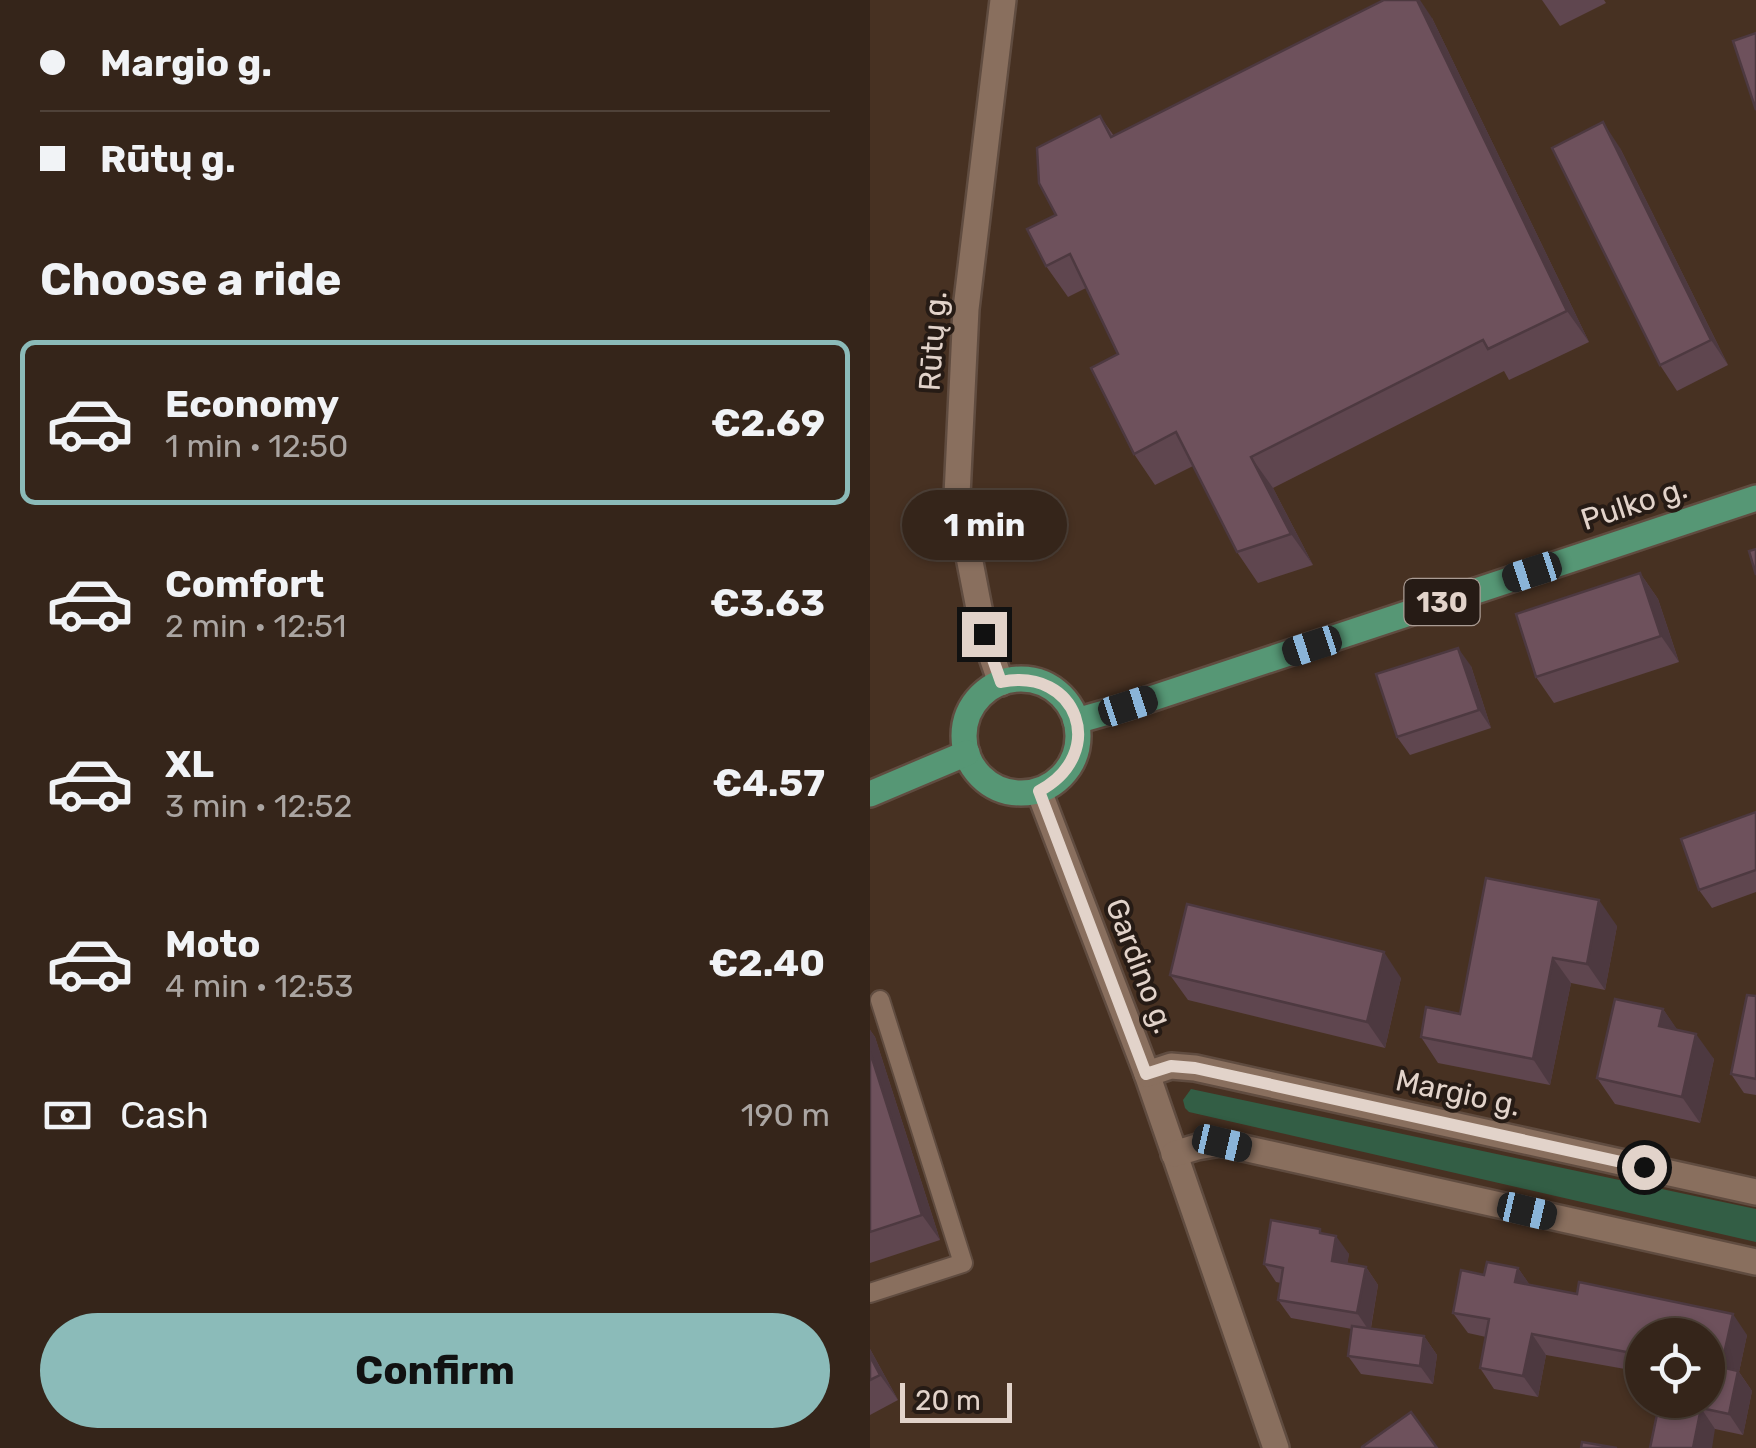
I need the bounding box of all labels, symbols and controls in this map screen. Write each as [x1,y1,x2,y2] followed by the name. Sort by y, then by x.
[100,40,272,86] text: Margio g.
[100,136,236,182] text: Rūtų g.
[40,253,342,306] text: Choose a ride
[912,290,954,392] street label: Rūtų g.
[45,378,135,468] icon: car
[165,381,339,427] text: Economy
[711,400,825,446] text: €2.69
[165,427,348,465] text: 1 min · 12:50
[1576,470,1692,538] street label: Pulko g.
[902,489,1066,559] callout: 1 min
[944,506,1025,544] text: 1 min
[1499,548,1565,596] car
[45,558,135,648] icon: car
[165,561,324,607] text: Comfort
[1404,579,1480,625] road number: 130
[710,580,825,626] text: €3.63
[165,607,346,645] text: 2 min · 12:51
[962,612,1007,657] route end
[1279,622,1345,670] car
[1095,682,1161,730] car
[45,738,135,828] icon: car
[165,741,214,787] text: XL
[712,760,825,806] text: €4.57
[165,787,352,825] text: 3 min · 12:52
[1098,894,1182,1038] street label: Gardino g.
[45,918,135,1008] icon: car
[165,921,261,967] text: Moto
[708,940,825,986] text: €2.40
[165,967,353,1005] text: 4 min · 12:53
[1392,1062,1524,1124] street label: Margio g.
[40,1088,95,1143] icon: cash
[120,1092,209,1138] text: Cash
[741,1096,830,1134] text: 190 m
[1189,1122,1255,1164] car
[1622,1145,1667,1190] route start
[1494,1190,1560,1232] car
[40,1313,830,1428] button: Confirm
[1625,1318,1725,1418] map controls
[1625,1318,1725,1418] button: locate
[900,1378,1012,1422] scale bar
[915,1384,981,1417] text: 20 m

